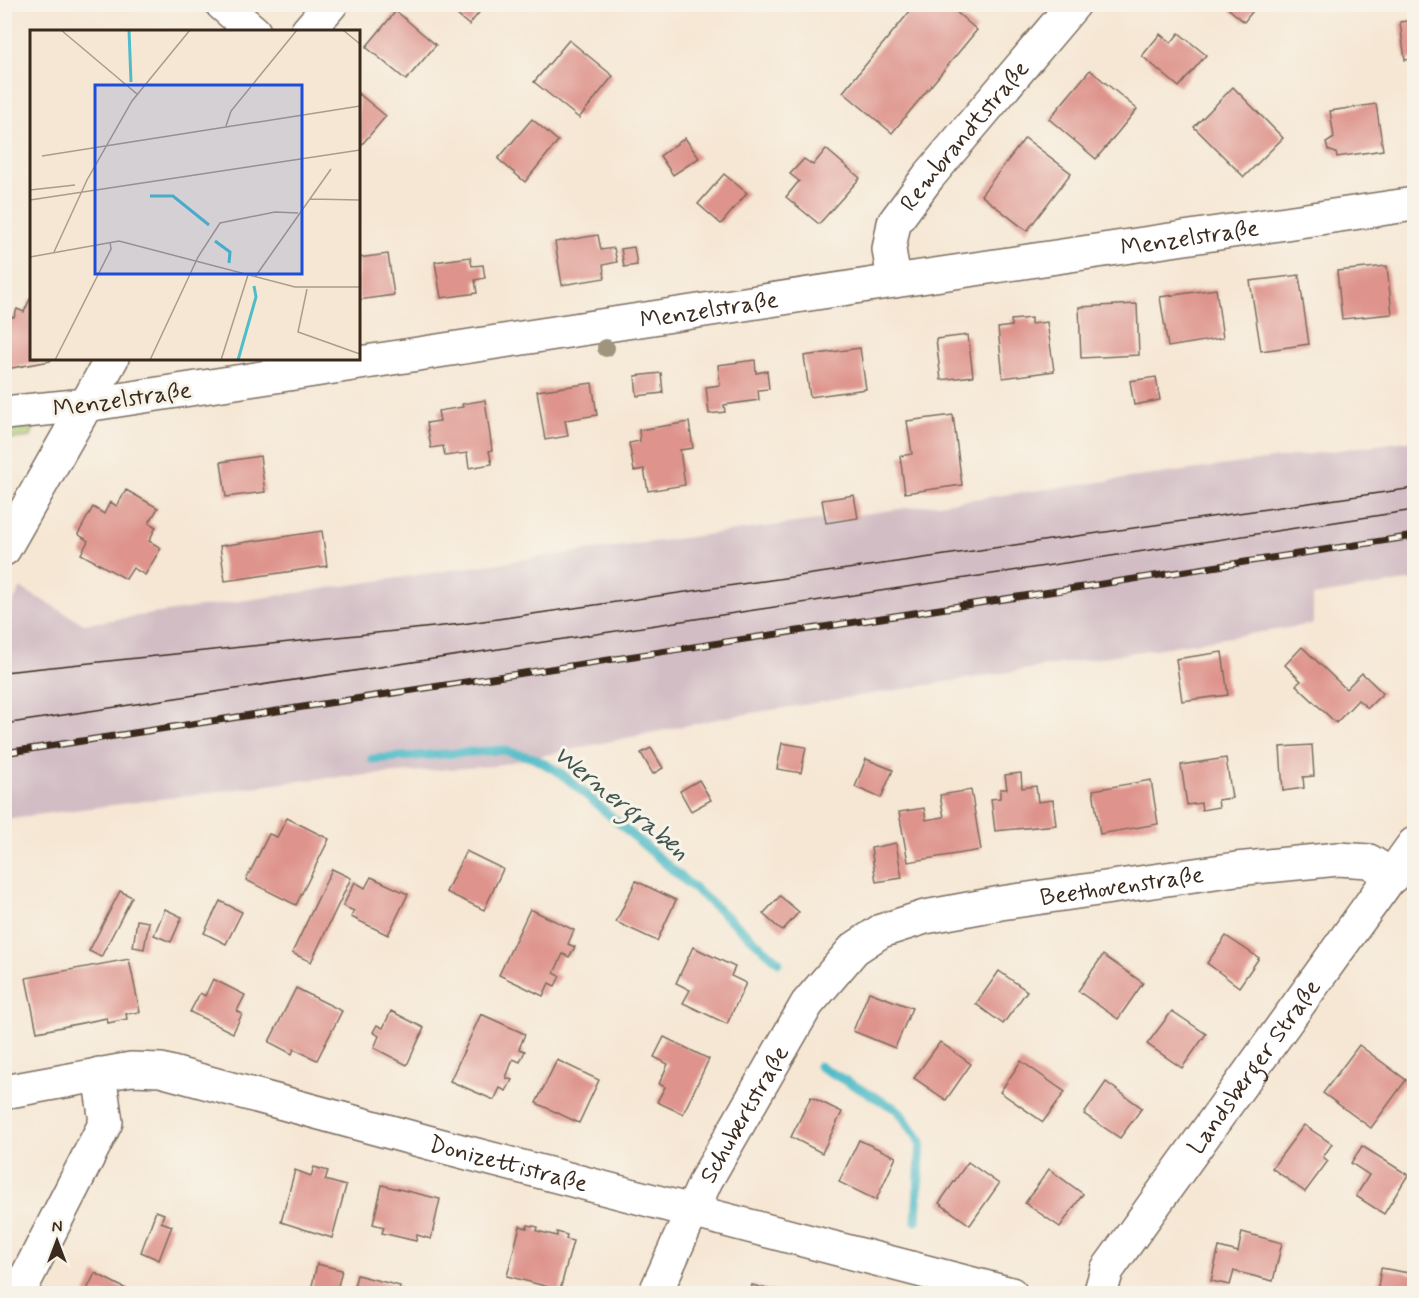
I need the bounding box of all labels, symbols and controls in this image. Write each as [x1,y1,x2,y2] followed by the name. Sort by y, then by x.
[30,30,360,360] inset map
[894,54,1037,218] street label: Rembrandtstraße
[1119,213,1261,264] street label: Menzelstraße
[638,285,781,337] street label: Menzelstraße
[51,375,194,426] street label: Menzelstraße
[544,738,696,871] water label: Wernergraben
[1038,860,1206,914] street label: Beethovenstraße
[1181,973,1329,1161] street label: Landsberger Straße
[693,1040,797,1189] street label: Schubertstraße
[426,1129,591,1200] street label: Donizettistraße
[27,1211,87,1271] north arrow
[52,1217,62,1238] text: N

